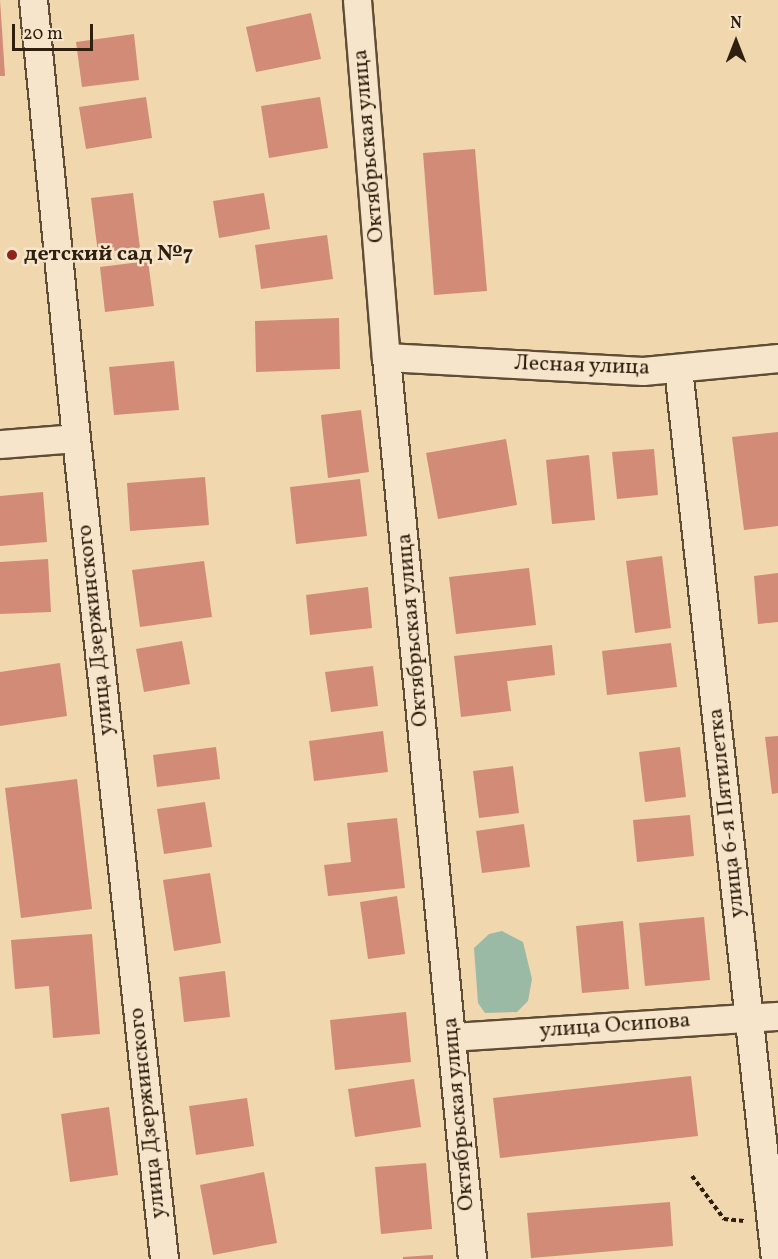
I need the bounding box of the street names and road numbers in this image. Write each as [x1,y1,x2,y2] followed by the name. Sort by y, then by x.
[347,48,391,244] street label: Октябрьская улица
[513,350,651,382] street label: Лесная улица
[72,523,120,737] street label: улица Дзержинского
[391,532,435,728] street label: Октябрьская улица
[703,707,751,919] street label: улица 6-я Пятилетка
[124,1006,172,1220] street label: улица Дзержинского
[538,1008,692,1044] street label: улица Осипова
[437,1016,481,1212] street label: Октябрьская улица

